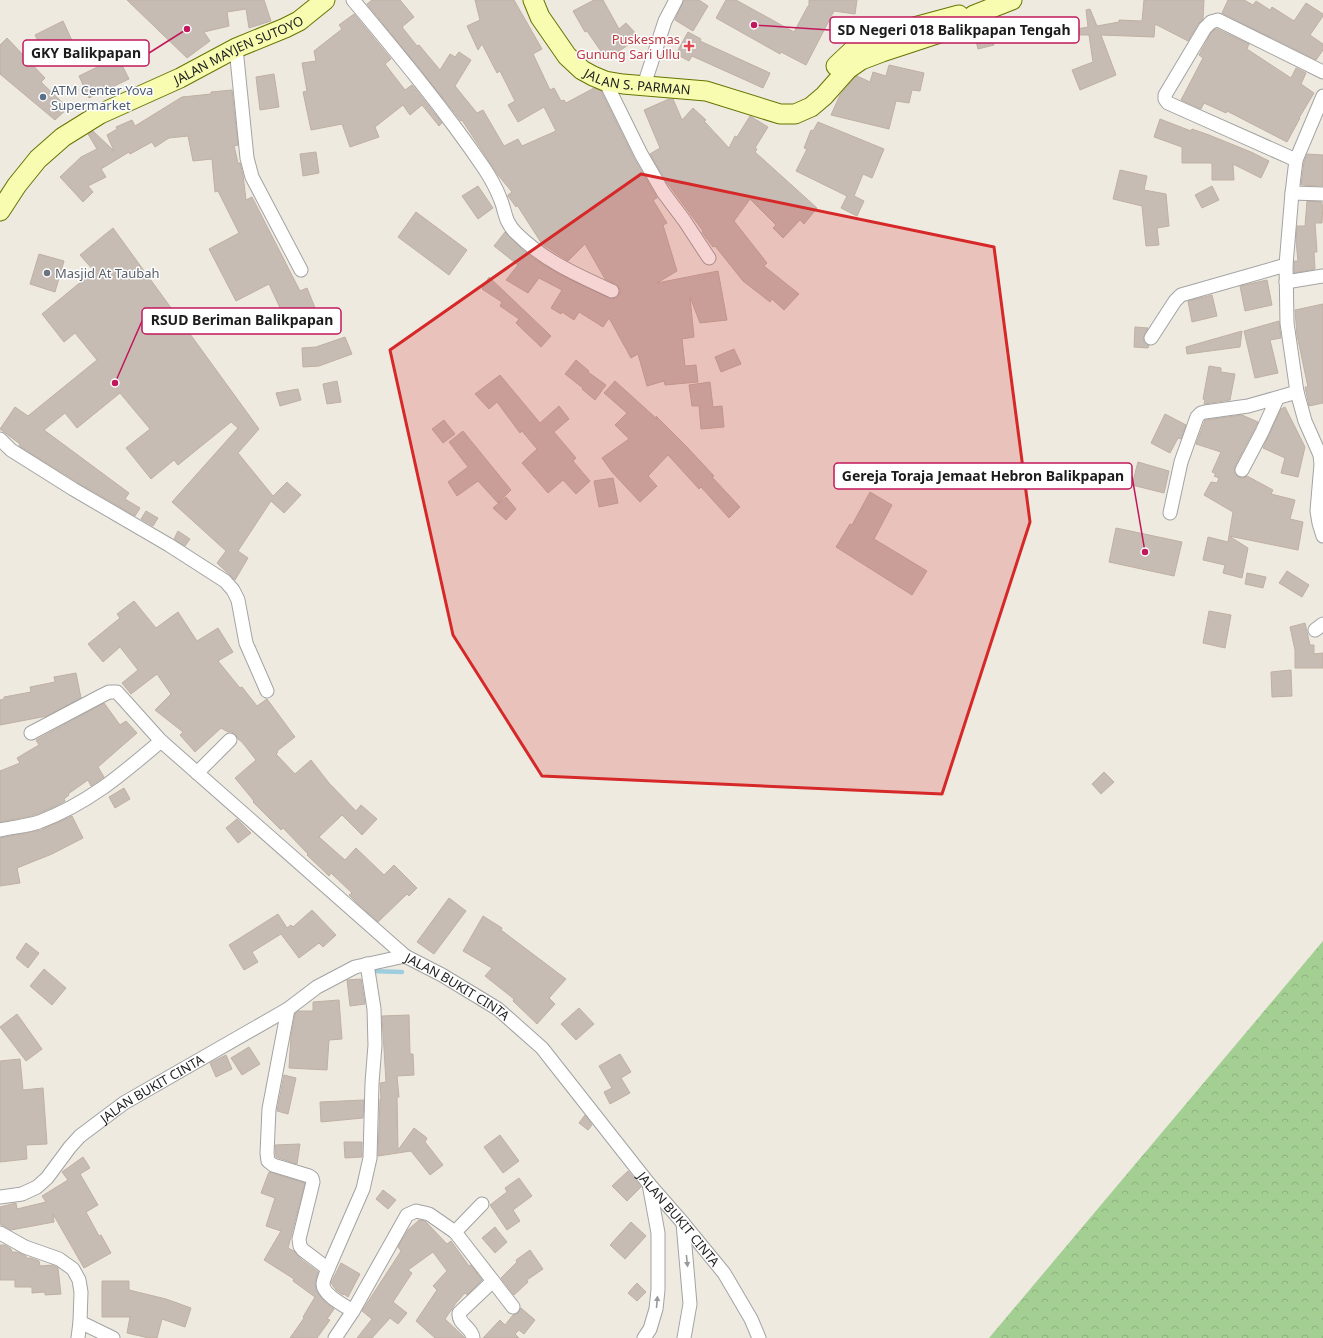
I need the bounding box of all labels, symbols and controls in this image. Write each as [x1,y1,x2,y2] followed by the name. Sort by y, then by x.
[169,11,306,90] street label: JALAN MAYJEN SUTOYO
[830,17,1079,43] callout: SD Negeri 018 Balikpapan Tengah
[837,20,1071,39] text: SD Negeri 018 Balikpapan Tengah
[576,30,680,63] place label: Puskesmas Gunung Sari Ullu
[23,40,149,66] callout: GKY Balikpapan
[683,40,695,52] marker: Puskesmas Gunung Sari Ullu
[31,43,141,62] text: GKY Balikpapan
[579,63,691,99] street label: JALAN S. PARMAN
[51,81,153,114] place label: ATM Center Yova Supermarket
[38,92,48,102] marker: ATM Center Yova Supermarket
[55,264,160,282] place label: Masjid At Taubah
[42,268,52,278] marker: Masjid At Taubah
[142,308,341,334] callout: RSUD Beriman Balikpapan
[151,310,333,329] text: RSUD Beriman Balikpapan
[834,463,1132,489] callout: Gereja Toraja Jemaat Hebron Balikpapan
[842,466,1124,485] text: Gereja Toraja Jemaat Hebron Balikpapan
[400,948,514,1025] street label: JALAN BUKIT CINTA
[95,1050,208,1128] street label: JALAN BUKIT CINTA
[632,1166,724,1270] street label: JALAN BUKIT CINTA
[684,1255,690,1267] one-way arrow
[653,1296,660,1308] one-way arrow

